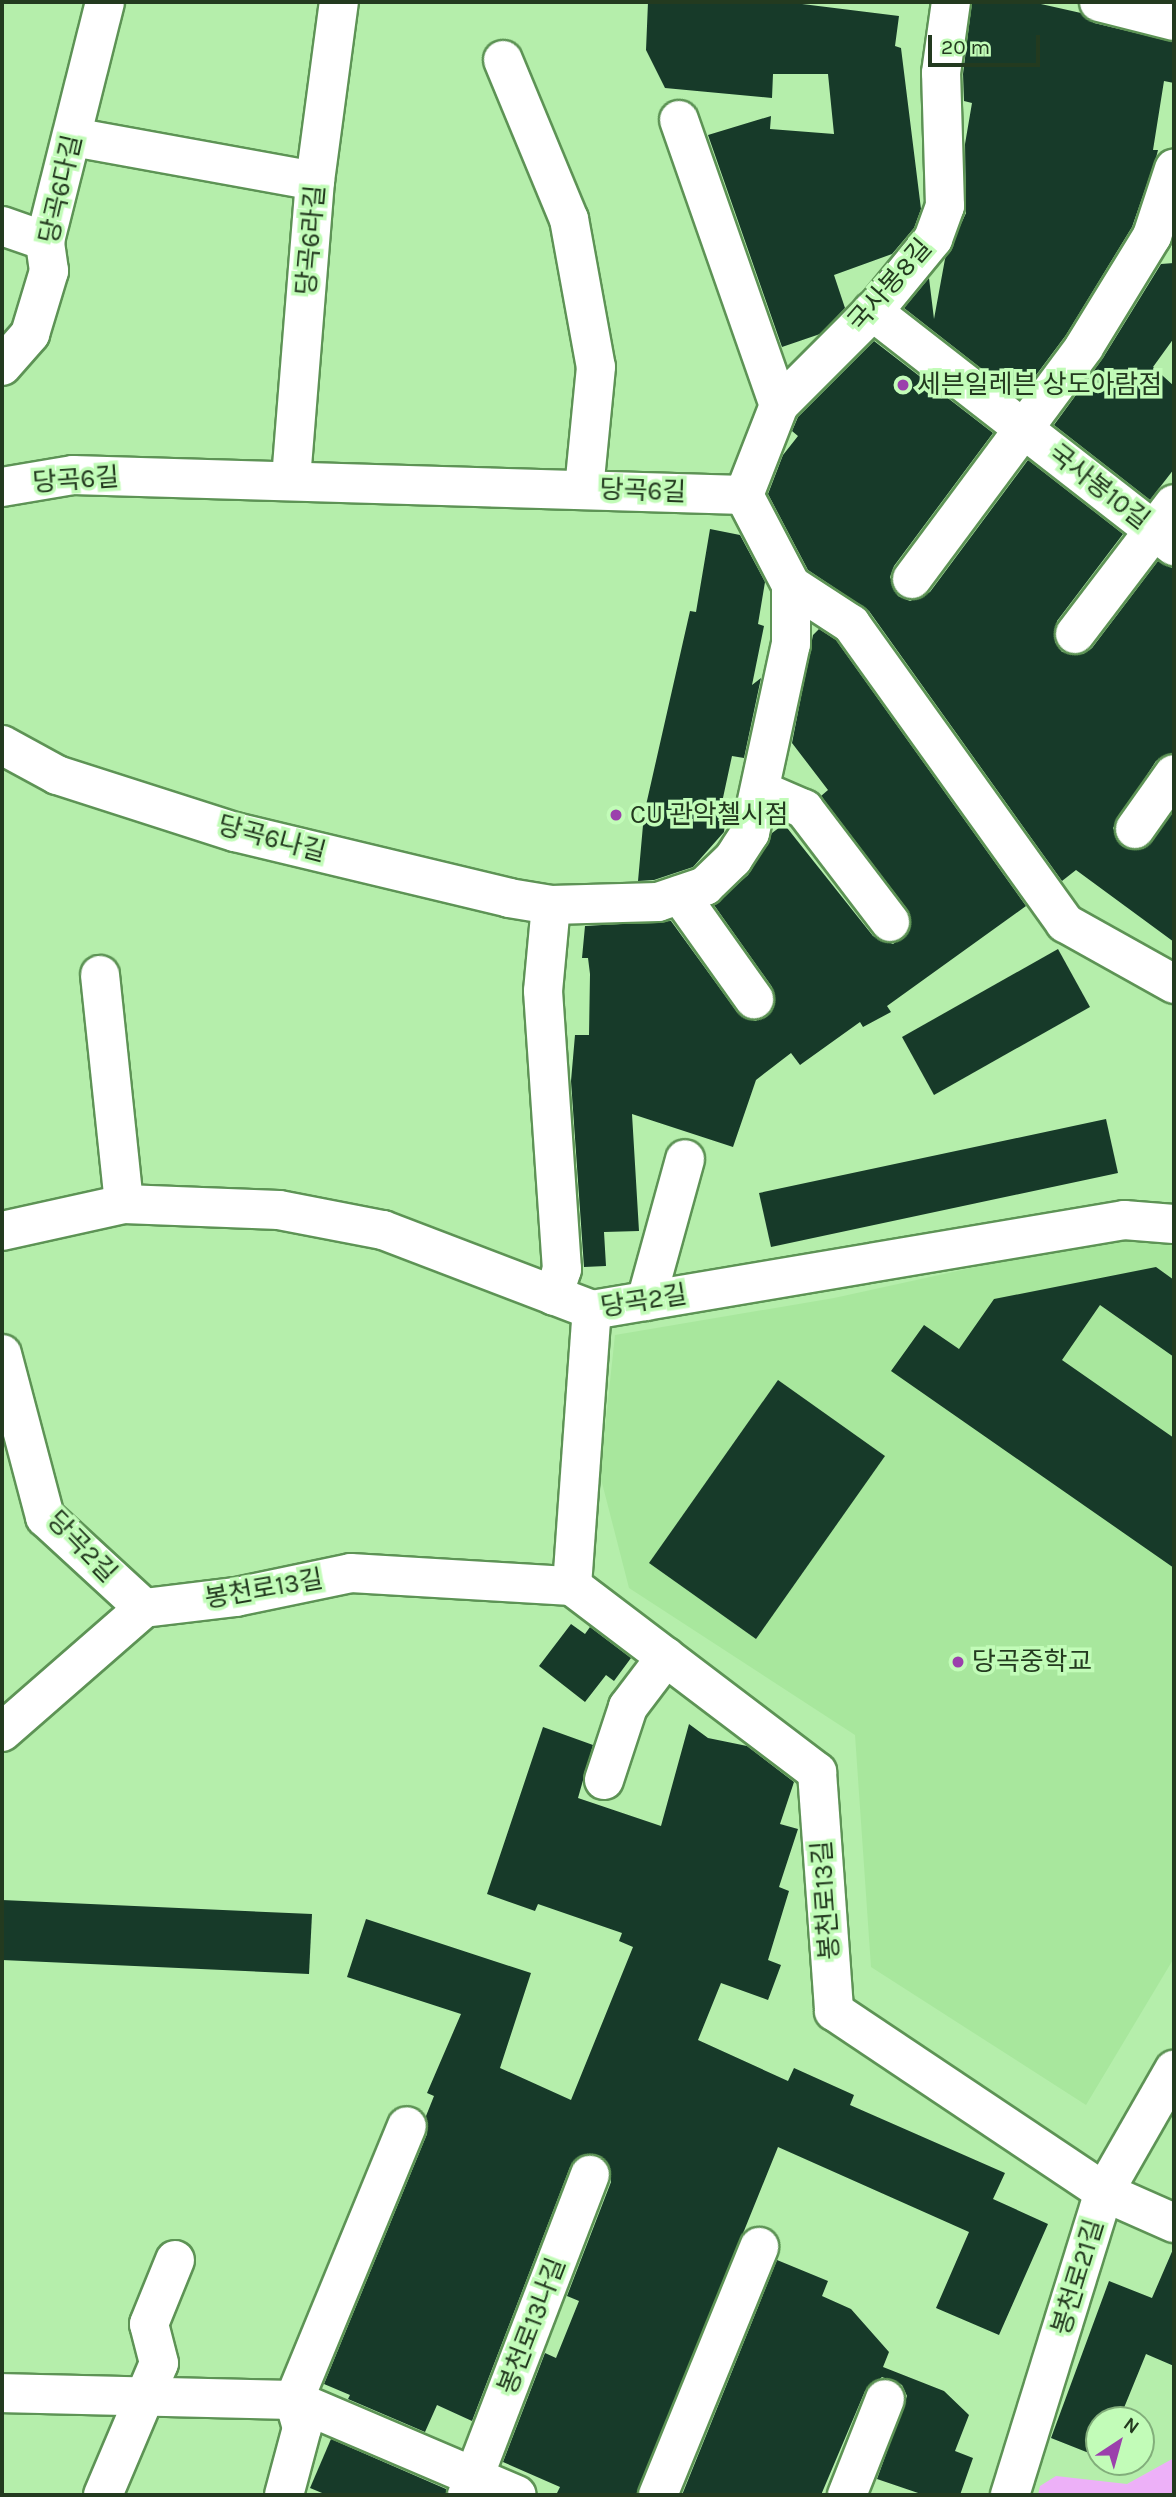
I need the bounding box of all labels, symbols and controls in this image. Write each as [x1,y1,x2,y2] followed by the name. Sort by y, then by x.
[931,21,1043,65] scale bar
[941,35,990,59] text: 20 m
[33,132,89,246] street label: 당곡6다길
[291,184,331,296] street label: 당곡6라길
[842,233,938,337] street label: 국사봉8길
[917,369,1162,401] place label: 세븐일레븐 상도아람점
[895,377,911,393] marker: 세븐일레븐 상도아람점
[1042,438,1156,536] street label: 국사봉10길
[32,461,120,499] street label: 당곡6길
[599,474,687,508] street label: 당곡6길
[630,799,789,831] place label: CU 관악첼시점
[608,807,624,823] marker: CU 관악첼시점
[215,810,329,868] street label: 당곡6나길
[599,1279,689,1323] street label: 당곡2길
[41,1505,123,1589] street label: 당곡2길
[202,1563,326,1615] street label: 봉천로13길
[972,1646,1092,1678] place label: 당곡중학교
[950,1654,966,1670] marker: 당곡중학교
[806,1839,846,1961] street label: 봉천로13길
[1046,2215,1110,2339] street label: 봉천로21길
[492,2253,572,2399] street label: 봉천로13나길
[1085,2406,1155,2476] north arrow
[1119,2413,1143,2439] text: N

